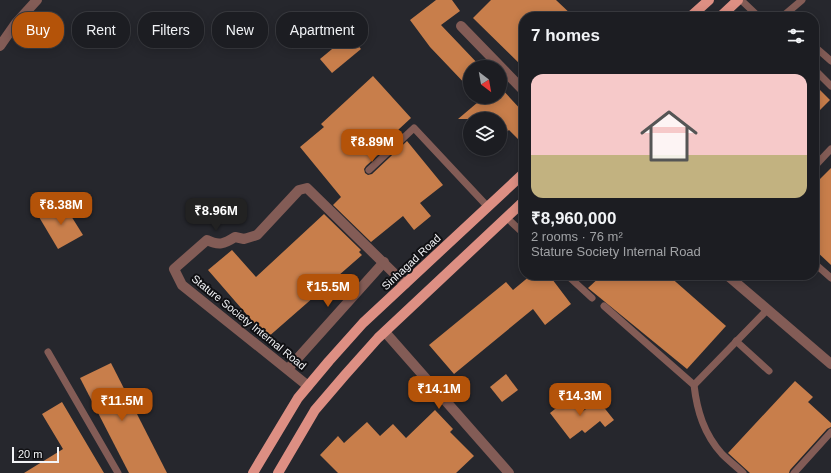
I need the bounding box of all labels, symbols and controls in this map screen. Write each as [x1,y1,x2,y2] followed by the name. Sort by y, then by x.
[12,12,64,48] chip: Buy
[72,12,130,48] chip: Rent
[138,12,204,48] chip: Filters
[212,12,268,48] chip: New
[276,12,368,48] chip: Apartment
[785,25,807,47] icon: filters
[531,26,600,45] text: 7 homes
[463,60,507,104] north arrow
[463,60,507,156] map controls
[633,100,705,172] icon: home
[463,112,507,156] button: layers
[339,129,405,163] pin: ₹8.89M
[350,134,394,149] text: ₹8.89M
[28,192,94,226] pin: ₹8.38M
[39,197,83,212] text: ₹8.38M
[183,198,249,232] pin: ₹8.96M
[194,203,238,218] text: ₹8.96M
[531,209,616,228] text: ₹8,960,000
[531,229,623,244] text: 2 rooms · 76 m²
[379,232,443,292] street label: Sinhagad Road
[531,244,701,259] text: Stature Society Internal Road
[189,272,309,372] street label: Stature Society Internal Road
[295,274,361,308] pin: ₹15.5M
[306,279,350,294] text: ₹15.5M
[406,376,472,410] pin: ₹14.1M
[417,381,461,396] text: ₹14.1M
[547,383,613,417] pin: ₹14.3M
[89,388,155,422] pin: ₹11.5M
[558,388,602,403] text: ₹14.3M
[101,393,143,408] text: ₹11.5M
[12,445,59,464] scale bar
[18,448,42,460] text: 20 m

